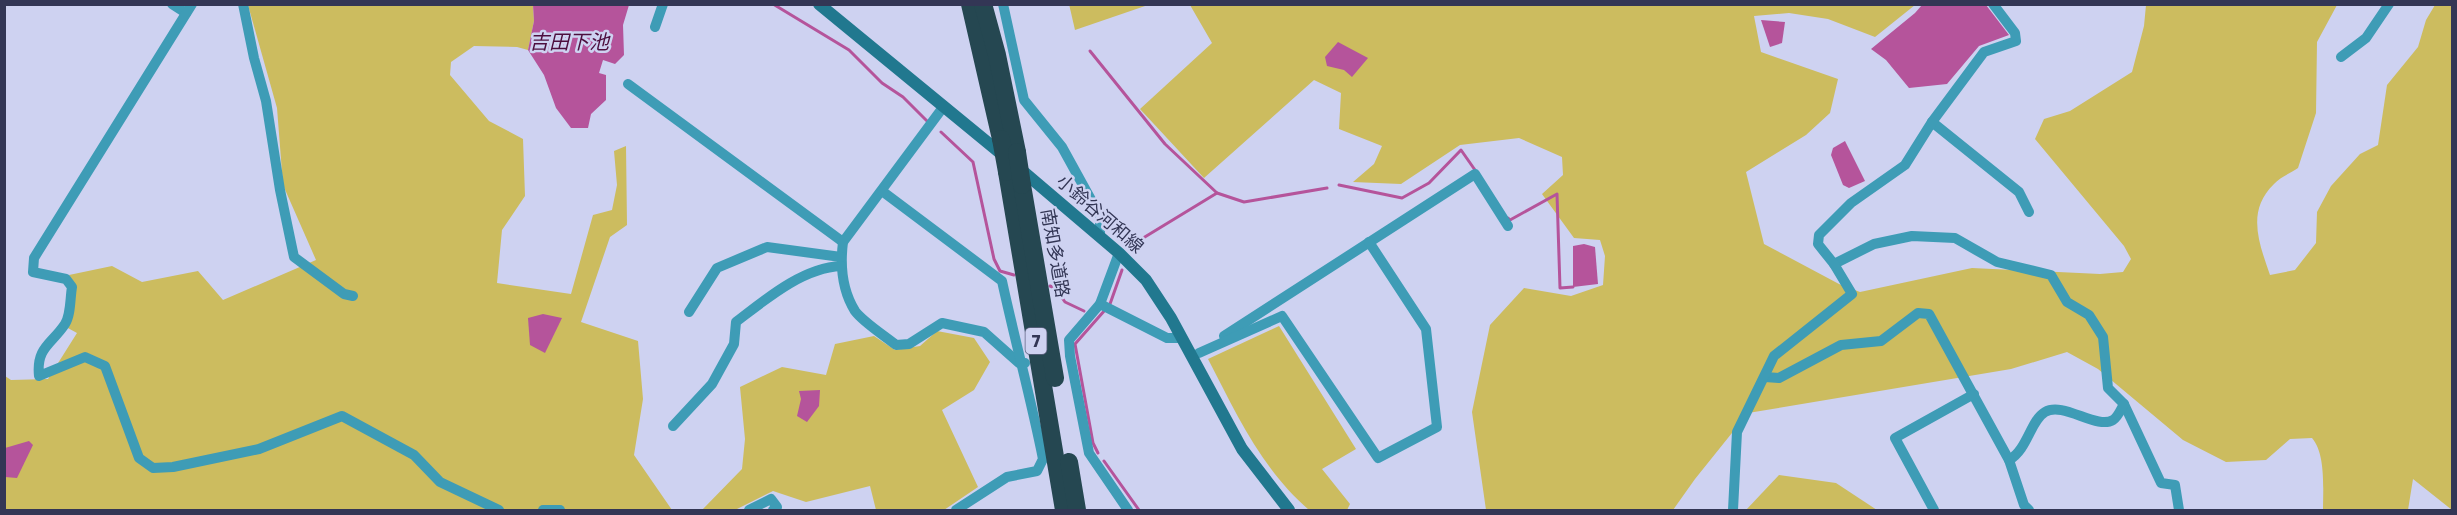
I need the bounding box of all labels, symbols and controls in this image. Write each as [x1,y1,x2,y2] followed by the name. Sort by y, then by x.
[529,29,611,53] water label: 吉田下池
[1053,170,1149,257] street label: 小鈴谷河和線
[1037,207,1075,299] street label: 南知多道路
[1026,328,1046,354] road number: 7

